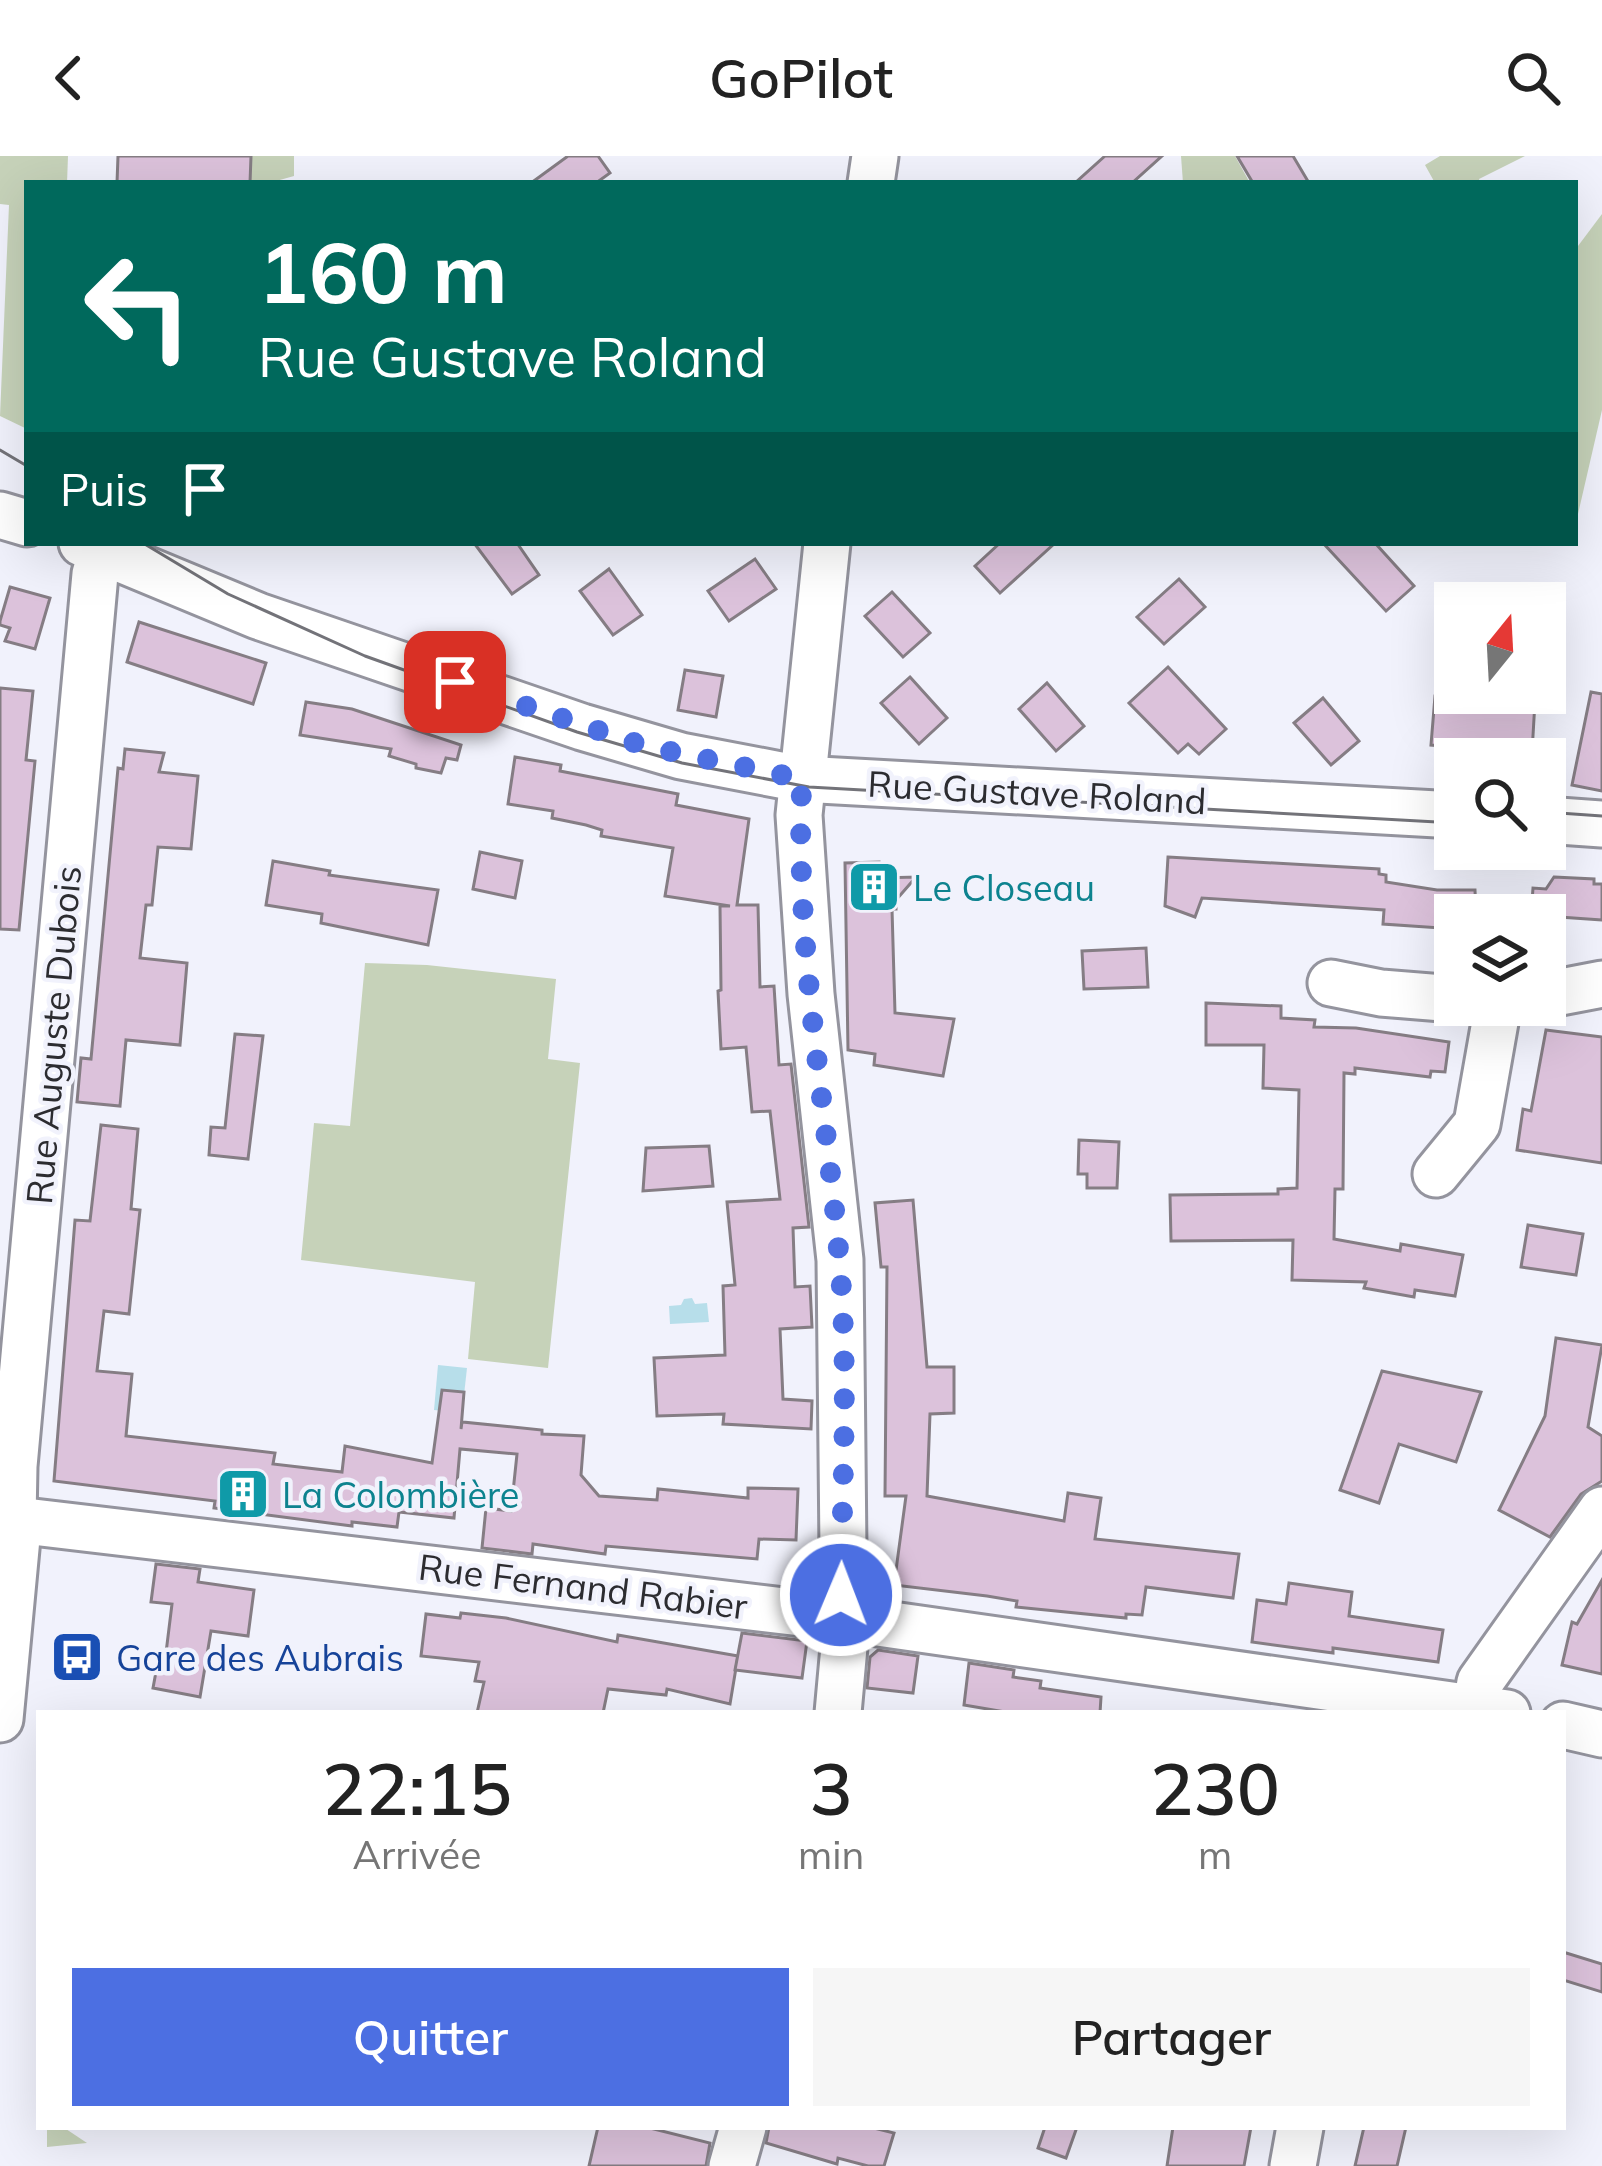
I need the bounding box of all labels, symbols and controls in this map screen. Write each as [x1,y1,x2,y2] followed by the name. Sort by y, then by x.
[709,44,893,112] text: GoPilot
[36,45,102,111] icon: back
[1500,45,1566,111] icon: search
[258,219,508,324] text: 160 m
[60,228,216,384] icon: left
[258,323,767,391] text: Rue Gustave Roland
[172,456,238,522] icon: arrive
[60,461,148,517] text: Puis
[1434,582,1566,714] north arrow
[1434,582,1566,1026] map controls
[404,631,506,733] pin
[422,649,488,715] icon: arrive
[1434,738,1566,870] button: search
[866,761,1208,823] street label: Rue Gustave Roland
[846,859,902,915] building icon: Le Closeau
[16,864,90,1206] street label: Rue Auguste Dubois
[913,865,1095,910] place label: Le Closeau
[1434,894,1566,1026] button: layers
[215,1466,271,1522] building icon: La Colombière
[282,1472,519,1517] place label: La Colombière
[778,1532,904,1658] position arrow
[416,1544,750,1628] street label: Rue Fernand Rabier
[49,1629,105,1685] bus stop icon: Gare des Aubrais
[116,1635,404,1680] place label: Gare des Aubrais
[322,1743,512,1833] text: 22:15
[810,1743,853,1833] text: 3
[1150,1743,1280,1833] text: 230
[352,1830,482,1879] text: Arrivée
[798,1830,864,1879] text: min
[1198,1830,1232,1879] text: m
[72,1968,789,2106] button: Quitter
[813,1968,1530,2106] button: Partager

